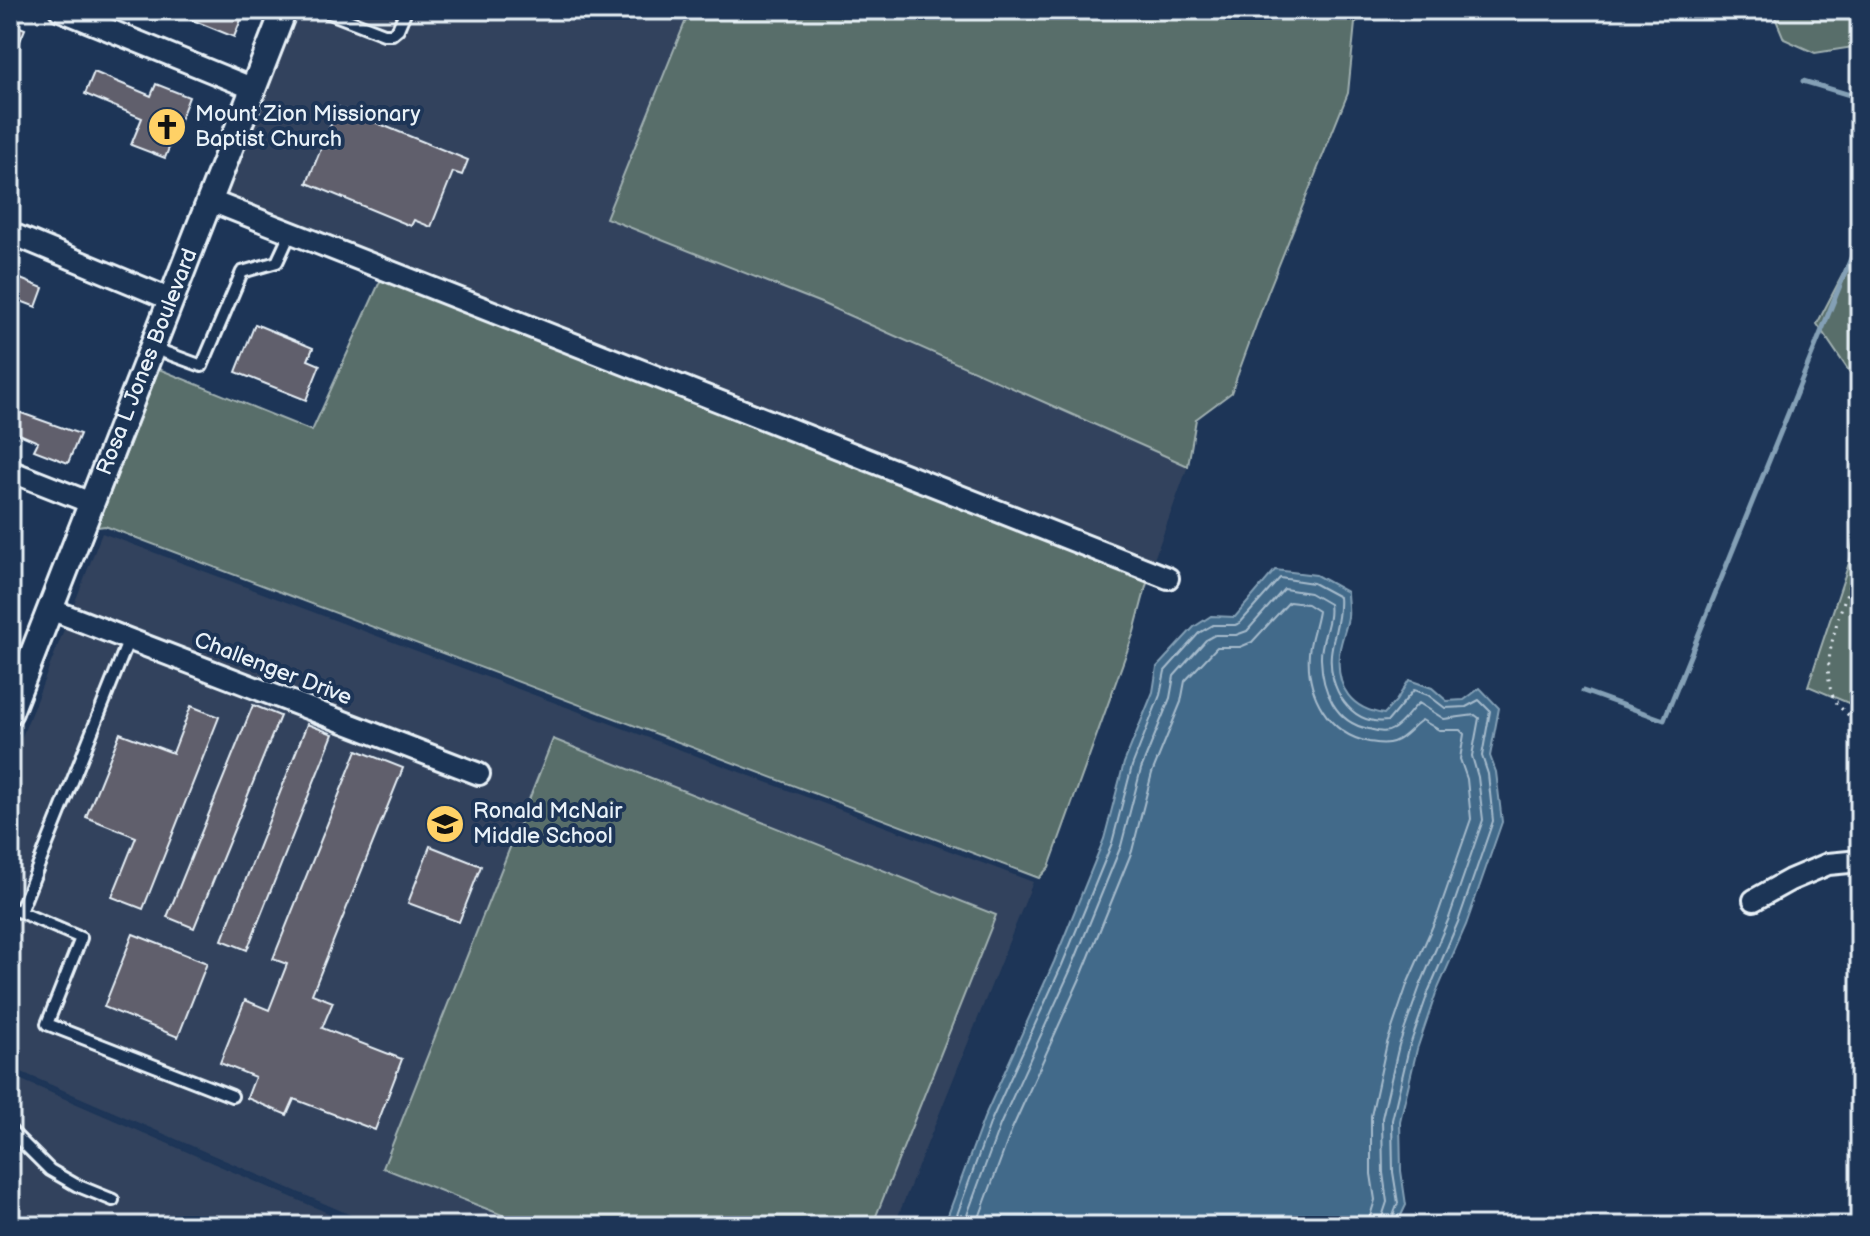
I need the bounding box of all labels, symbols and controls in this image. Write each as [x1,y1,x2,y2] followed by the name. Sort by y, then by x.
[195,101,421,153] place label: Mount Zion Missionary Baptist Church
[146,106,188,148] church icon: Mount Zion Missionary Baptist Church
[90,245,203,479] street label: Rosa L Jones Boulevard
[190,627,356,711] street label: Challenger Drive
[473,798,623,850] place label: Ronald McNair Middle School
[424,803,466,845] school or university icon: Ronald McNair Middle School

